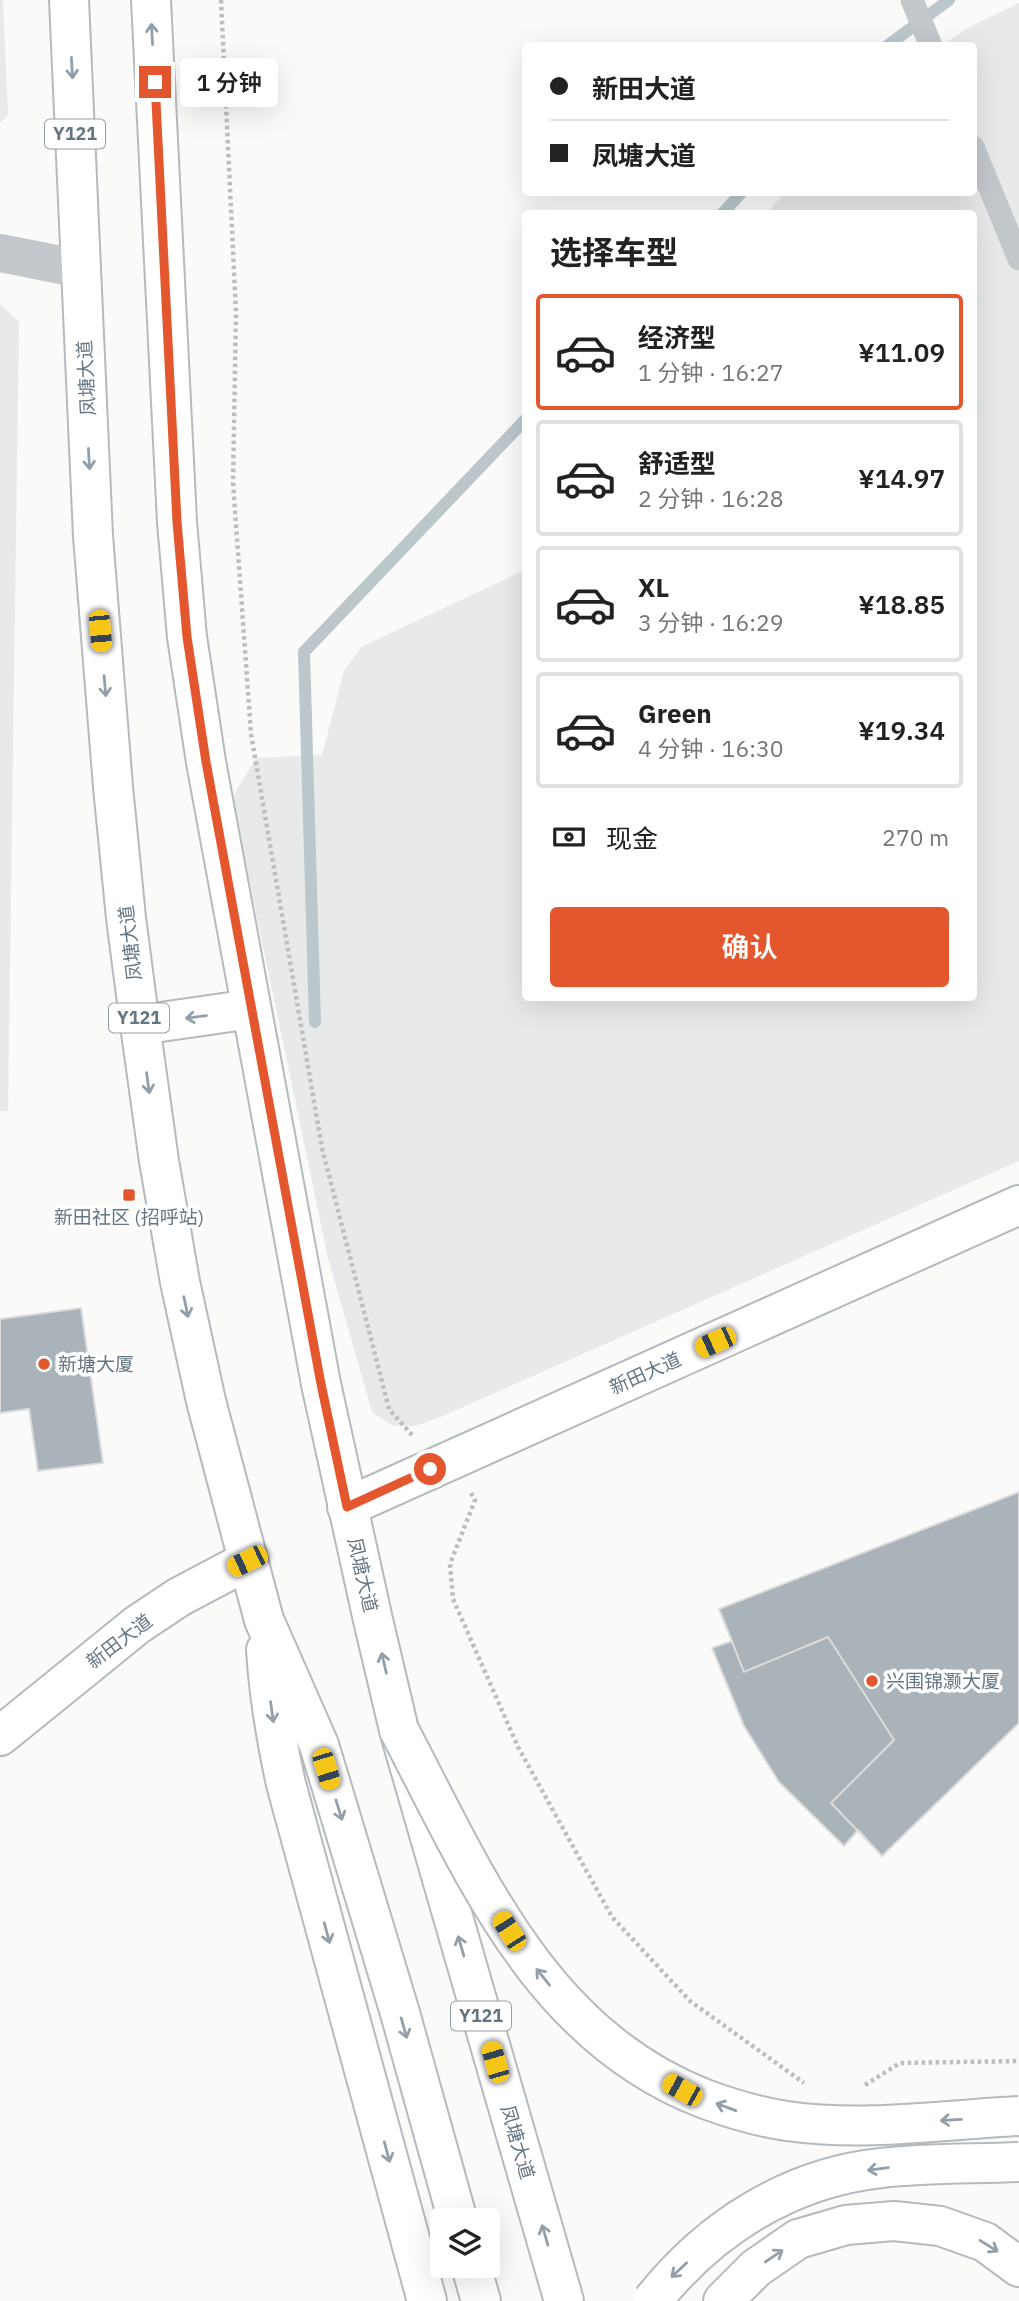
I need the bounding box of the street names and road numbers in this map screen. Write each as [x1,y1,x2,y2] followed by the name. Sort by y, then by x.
[45,119,105,148] road number: Y121
[72,339,100,417] street label: 凤塘大道
[113,904,147,982] street label: 凤塘大道
[109,1003,169,1032] road number: Y121
[605,1347,685,1399] street label: 新田大道
[343,1535,383,1615] street label: 凤塘大道
[81,1609,157,1673] street label: 新田大道
[451,2002,511,2030] road number: Y121
[496,2102,540,2182] street label: 凤塘大道

